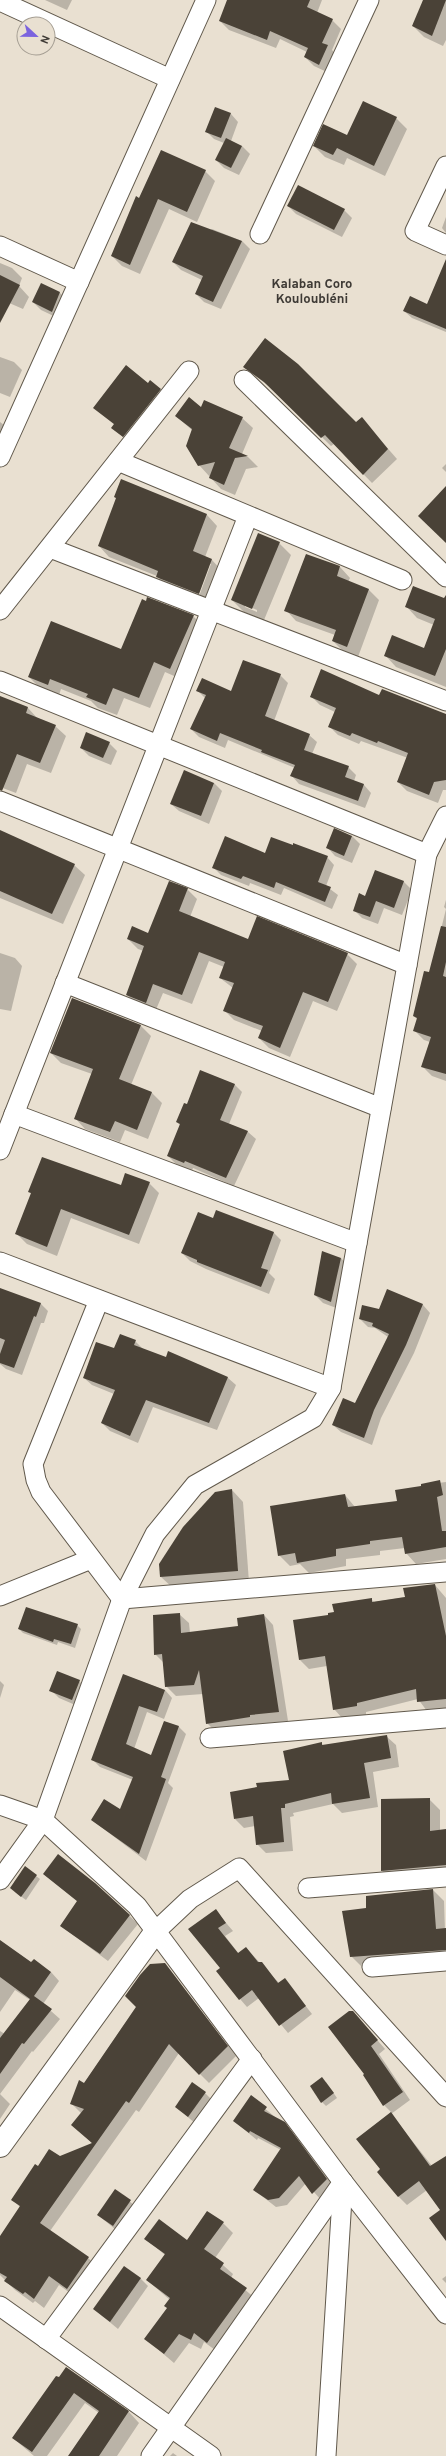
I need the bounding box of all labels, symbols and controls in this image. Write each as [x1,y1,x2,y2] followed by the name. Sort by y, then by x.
[16,16,56,56] north arrow
[36,33,52,46] text: N
[272,277,352,308] district label: Kalaban Coro Kouloubléni

